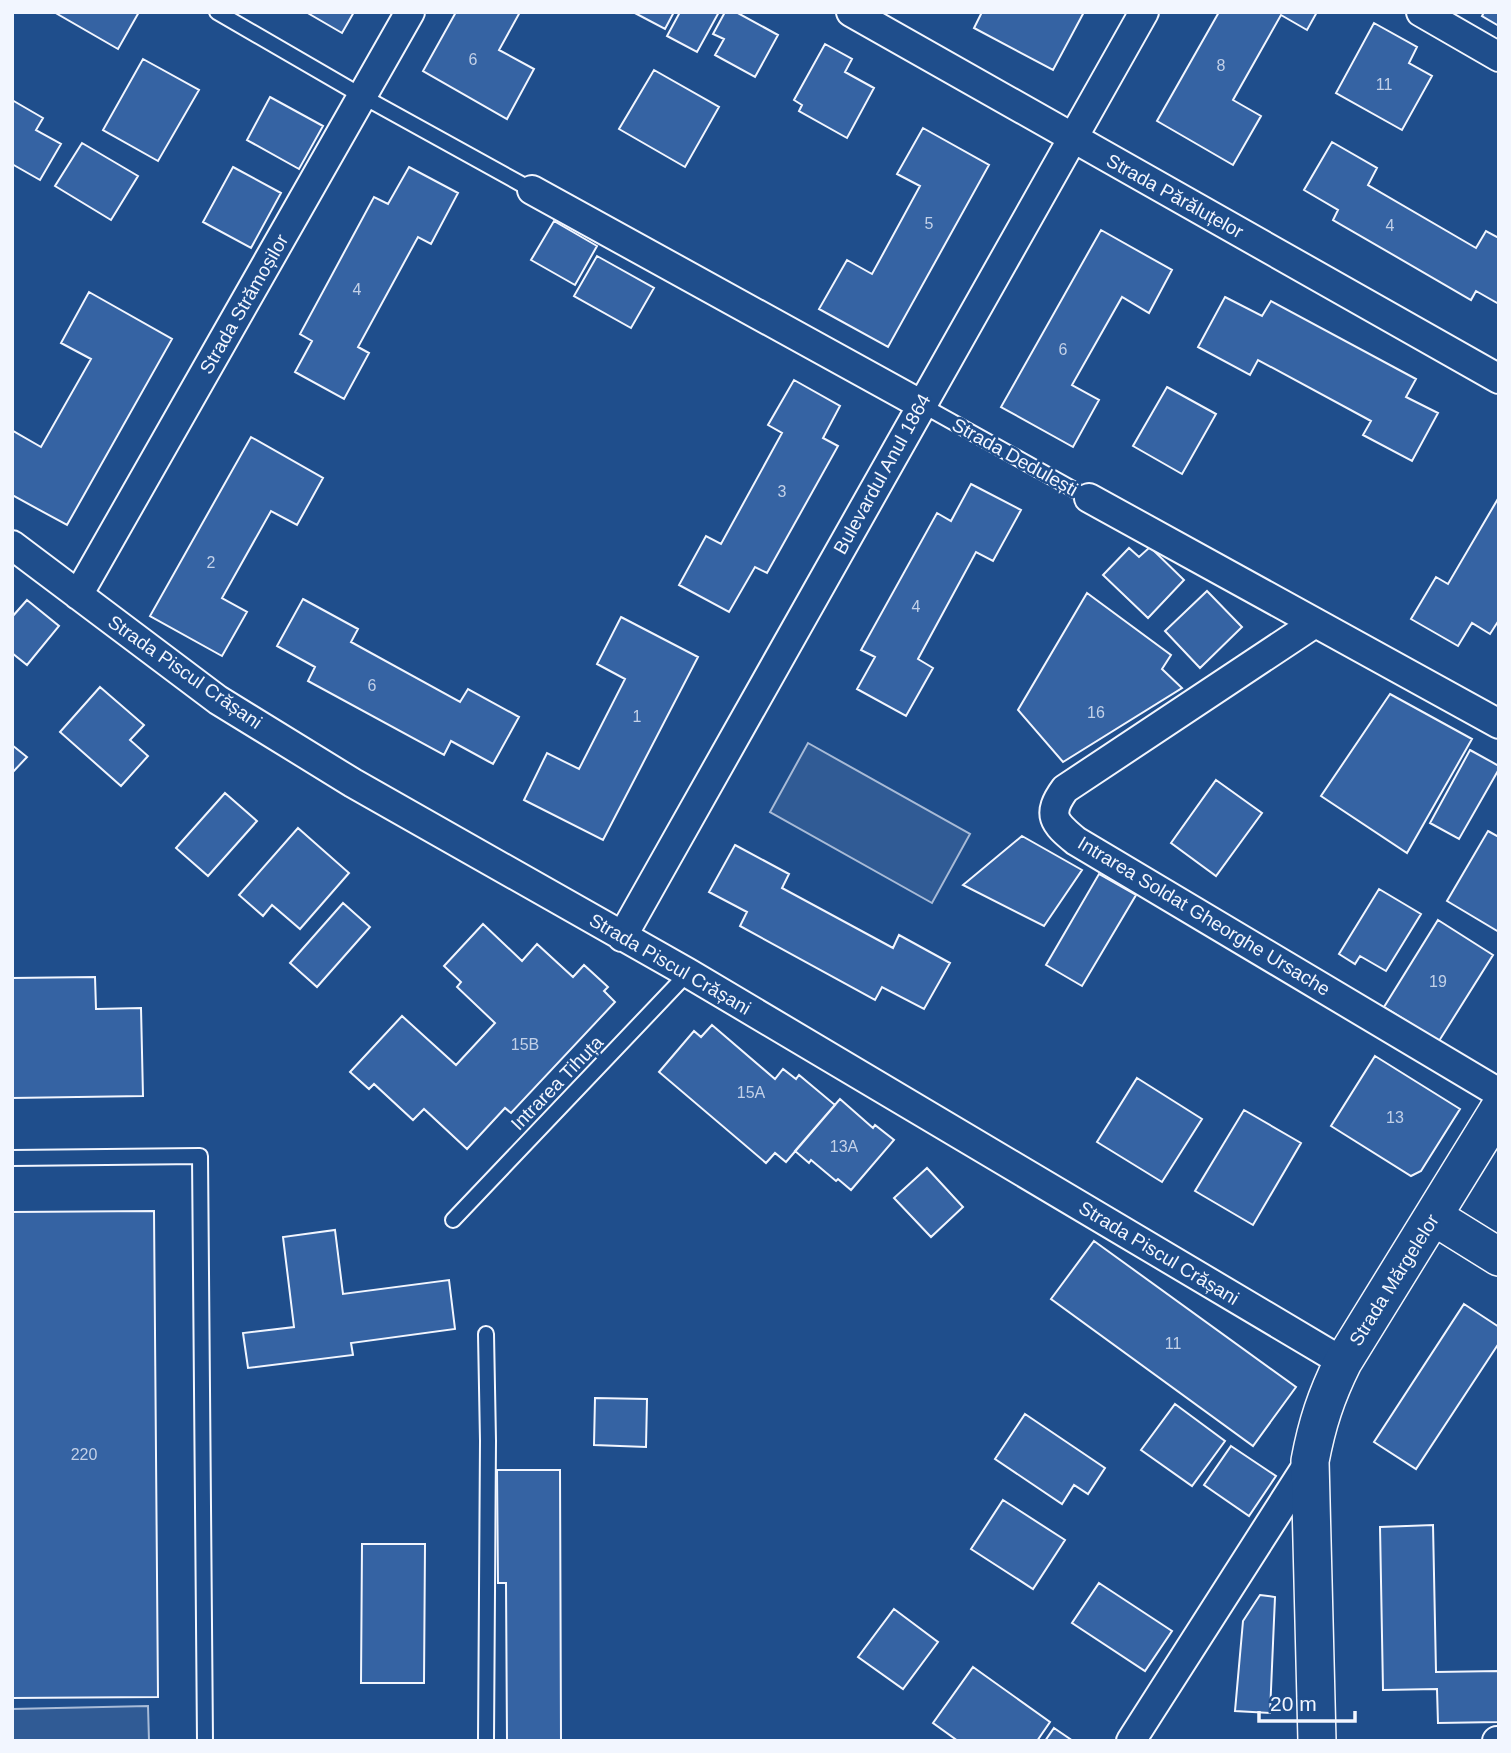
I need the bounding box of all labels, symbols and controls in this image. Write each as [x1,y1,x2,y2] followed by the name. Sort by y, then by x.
[469,51,478,68] house number: 6
[1217,57,1226,74] house number: 8
[1376,76,1392,93] house number: 11
[1103,150,1248,243] street label: Strada Părăluțelor
[925,215,934,232] house number: 5
[1386,217,1395,234] house number: 4
[196,230,293,377] street label: Strada Strămoșilor
[353,281,362,298] house number: 4
[1059,341,1068,358] house number: 6
[829,390,935,558] street label: Bulevardul Anul 1864
[948,414,1082,500] street label: Strada Dedulești
[778,483,787,500] house number: 3
[207,554,216,571] house number: 2
[912,598,921,615] house number: 4
[104,611,266,733] street label: Strada Piscul Crășani
[368,677,377,694] house number: 6
[1087,704,1105,721] house number: 16
[633,708,642,725] house number: 1
[1074,832,1334,1000] street label: Intrarea Soldat Gheorghe Ursache
[586,909,754,1019] street label: Strada Piscul Crășani
[1429,973,1447,990] house number: 19
[507,1031,607,1134] street label: Intrarea Tihuța
[511,1036,539,1053] house number: 15B
[737,1084,766,1101] house number: 15A
[1386,1109,1404,1126] house number: 13
[830,1138,859,1155] house number: 13A
[1075,1197,1243,1309] street label: Strada Piscul Crășani
[1345,1210,1443,1350] street label: Strada Mărgelelor
[1165,1335,1181,1352] house number: 11
[71,1446,97,1463] house number: 220
[1259,1680,1355,1724] scale bar
[1270,1692,1317,1715] text: 20 m

